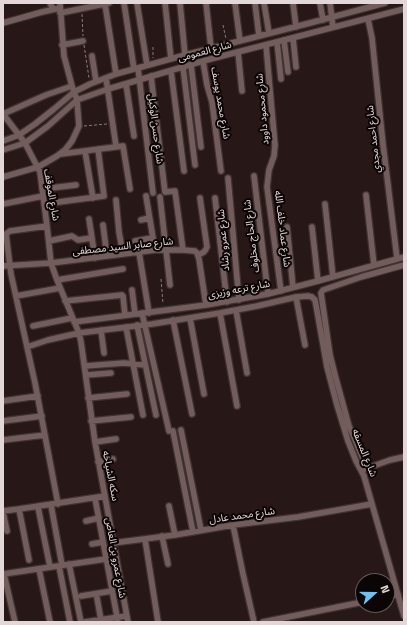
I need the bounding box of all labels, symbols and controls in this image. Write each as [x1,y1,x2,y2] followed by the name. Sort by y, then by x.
[177,39,233,65] street label: شارع العمومى
[208,66,232,140] street label: شارع محمد يوسف
[254,73,272,145] street label: شارع محمود داوود
[145,93,165,165] street label: شارع حسن الوكيل
[364,105,384,173] street label: شارع احمد مجدي
[41,168,61,222] street label: شارع الموقف
[271,190,293,268] street label: شارع عماد خلف الله
[242,199,262,273] street label: شارع الحاج مخلوف
[215,209,233,271] street label: شارع عمرو رشاد
[72,236,174,258] street label: شارع صابر السيد مصطفى
[207,278,271,302] street label: شارع ترعه وزيزى
[349,427,379,479] street label: شارع المسقه
[99,450,121,502] street label: سكه الشياخه
[208,505,276,527] street label: شارع محمد عادل
[102,517,128,599] street label: شارع عمرو بن العاص
[355,573,395,613] north arrow
[376,583,394,595] text: N

